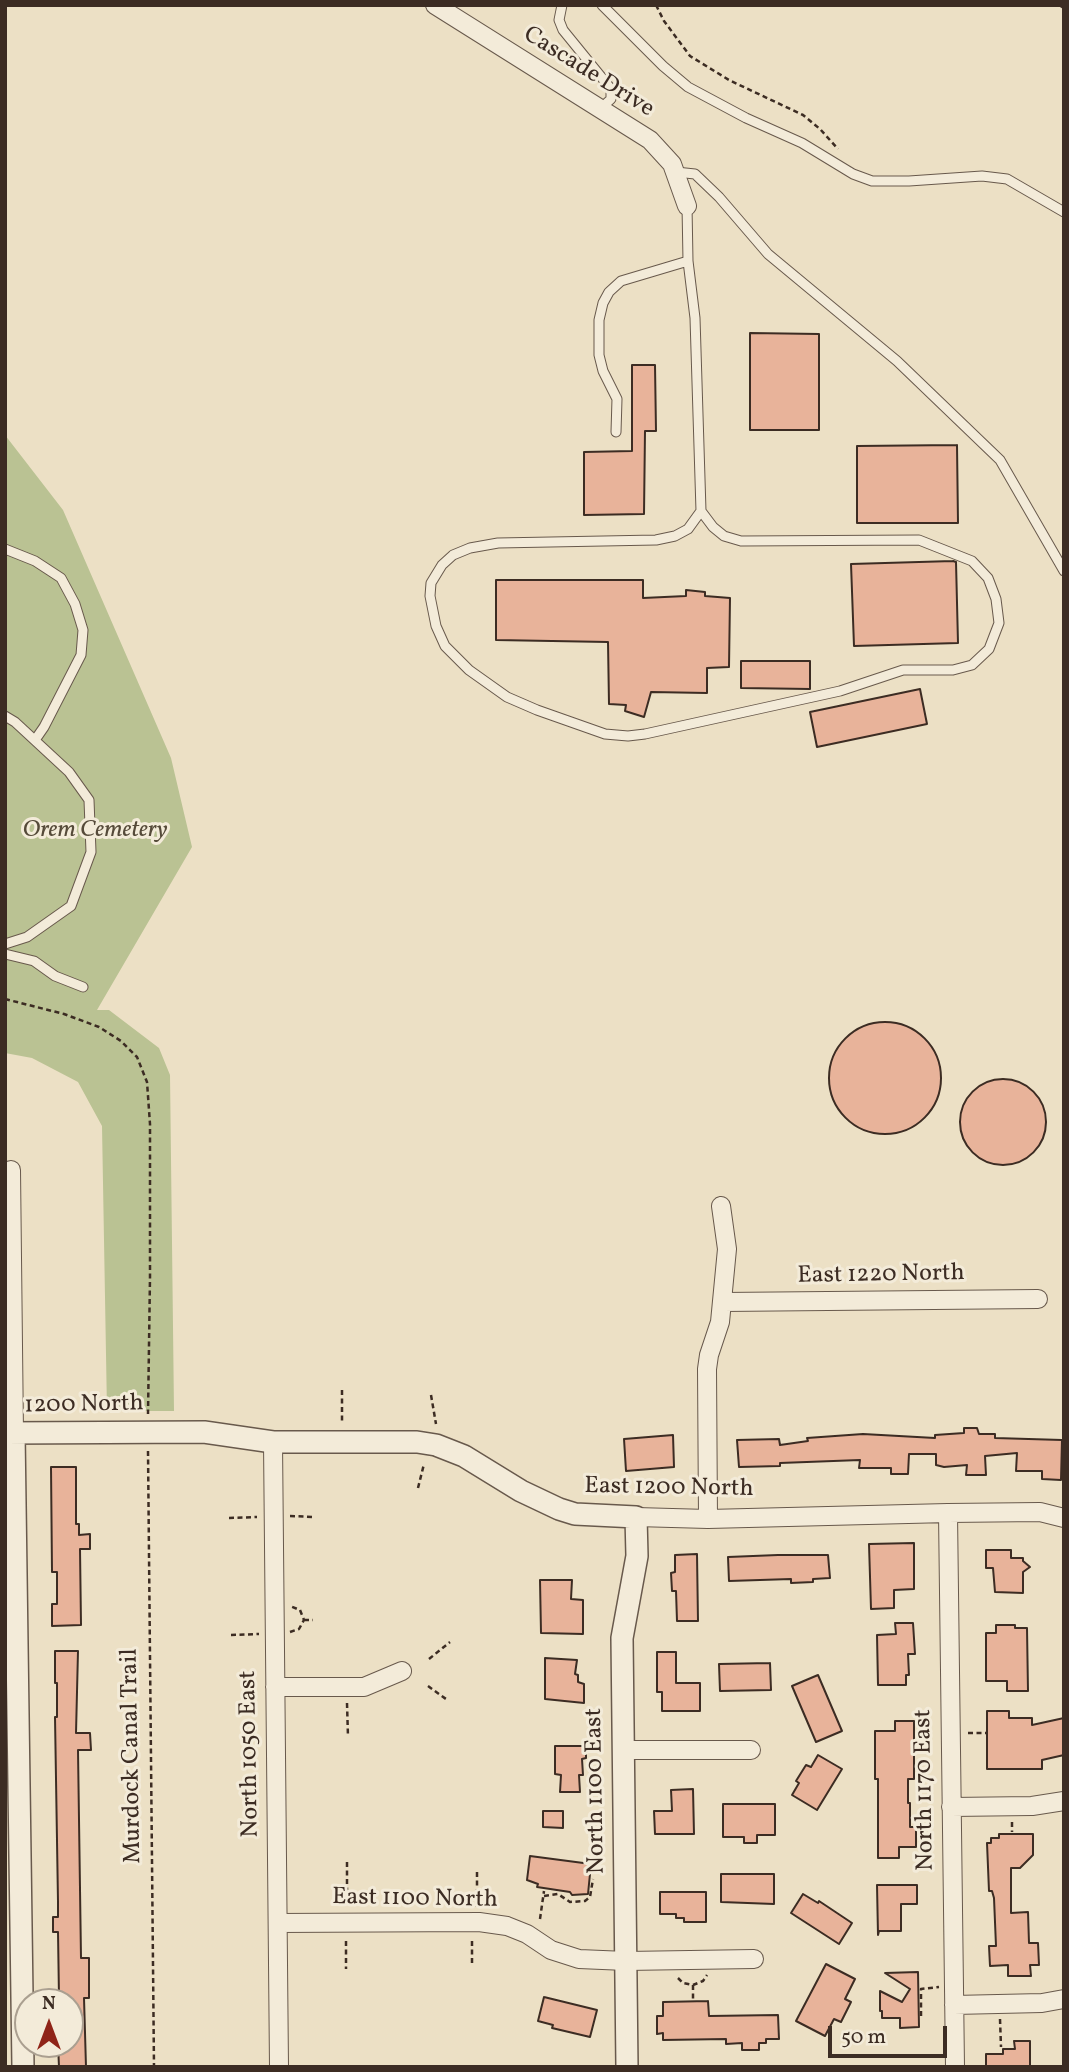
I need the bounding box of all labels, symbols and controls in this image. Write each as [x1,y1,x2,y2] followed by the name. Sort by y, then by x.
[517,21,659,125] street label: Cascade Drive
[22,818,168,846] park label: Orem Cemetery
[797,1260,965,1292] street label: East 1220 North
[24,1391,144,1421] street label: 1200 North
[584,1473,754,1505] street label: East 1200 North
[117,1648,149,1864] street label: Murdock Canal Trail
[235,1670,267,1838] street label: North 1050 East
[581,1708,613,1874] street label: North 1100 East
[910,1709,942,1871] street label: North 1170 East
[332,1884,498,1916] street label: East 1100 North
[14,1988,84,2058] north arrow
[42,1991,56,2017] text: N
[831,2012,950,2056] scale bar
[841,2023,886,2052] text: 50 m

